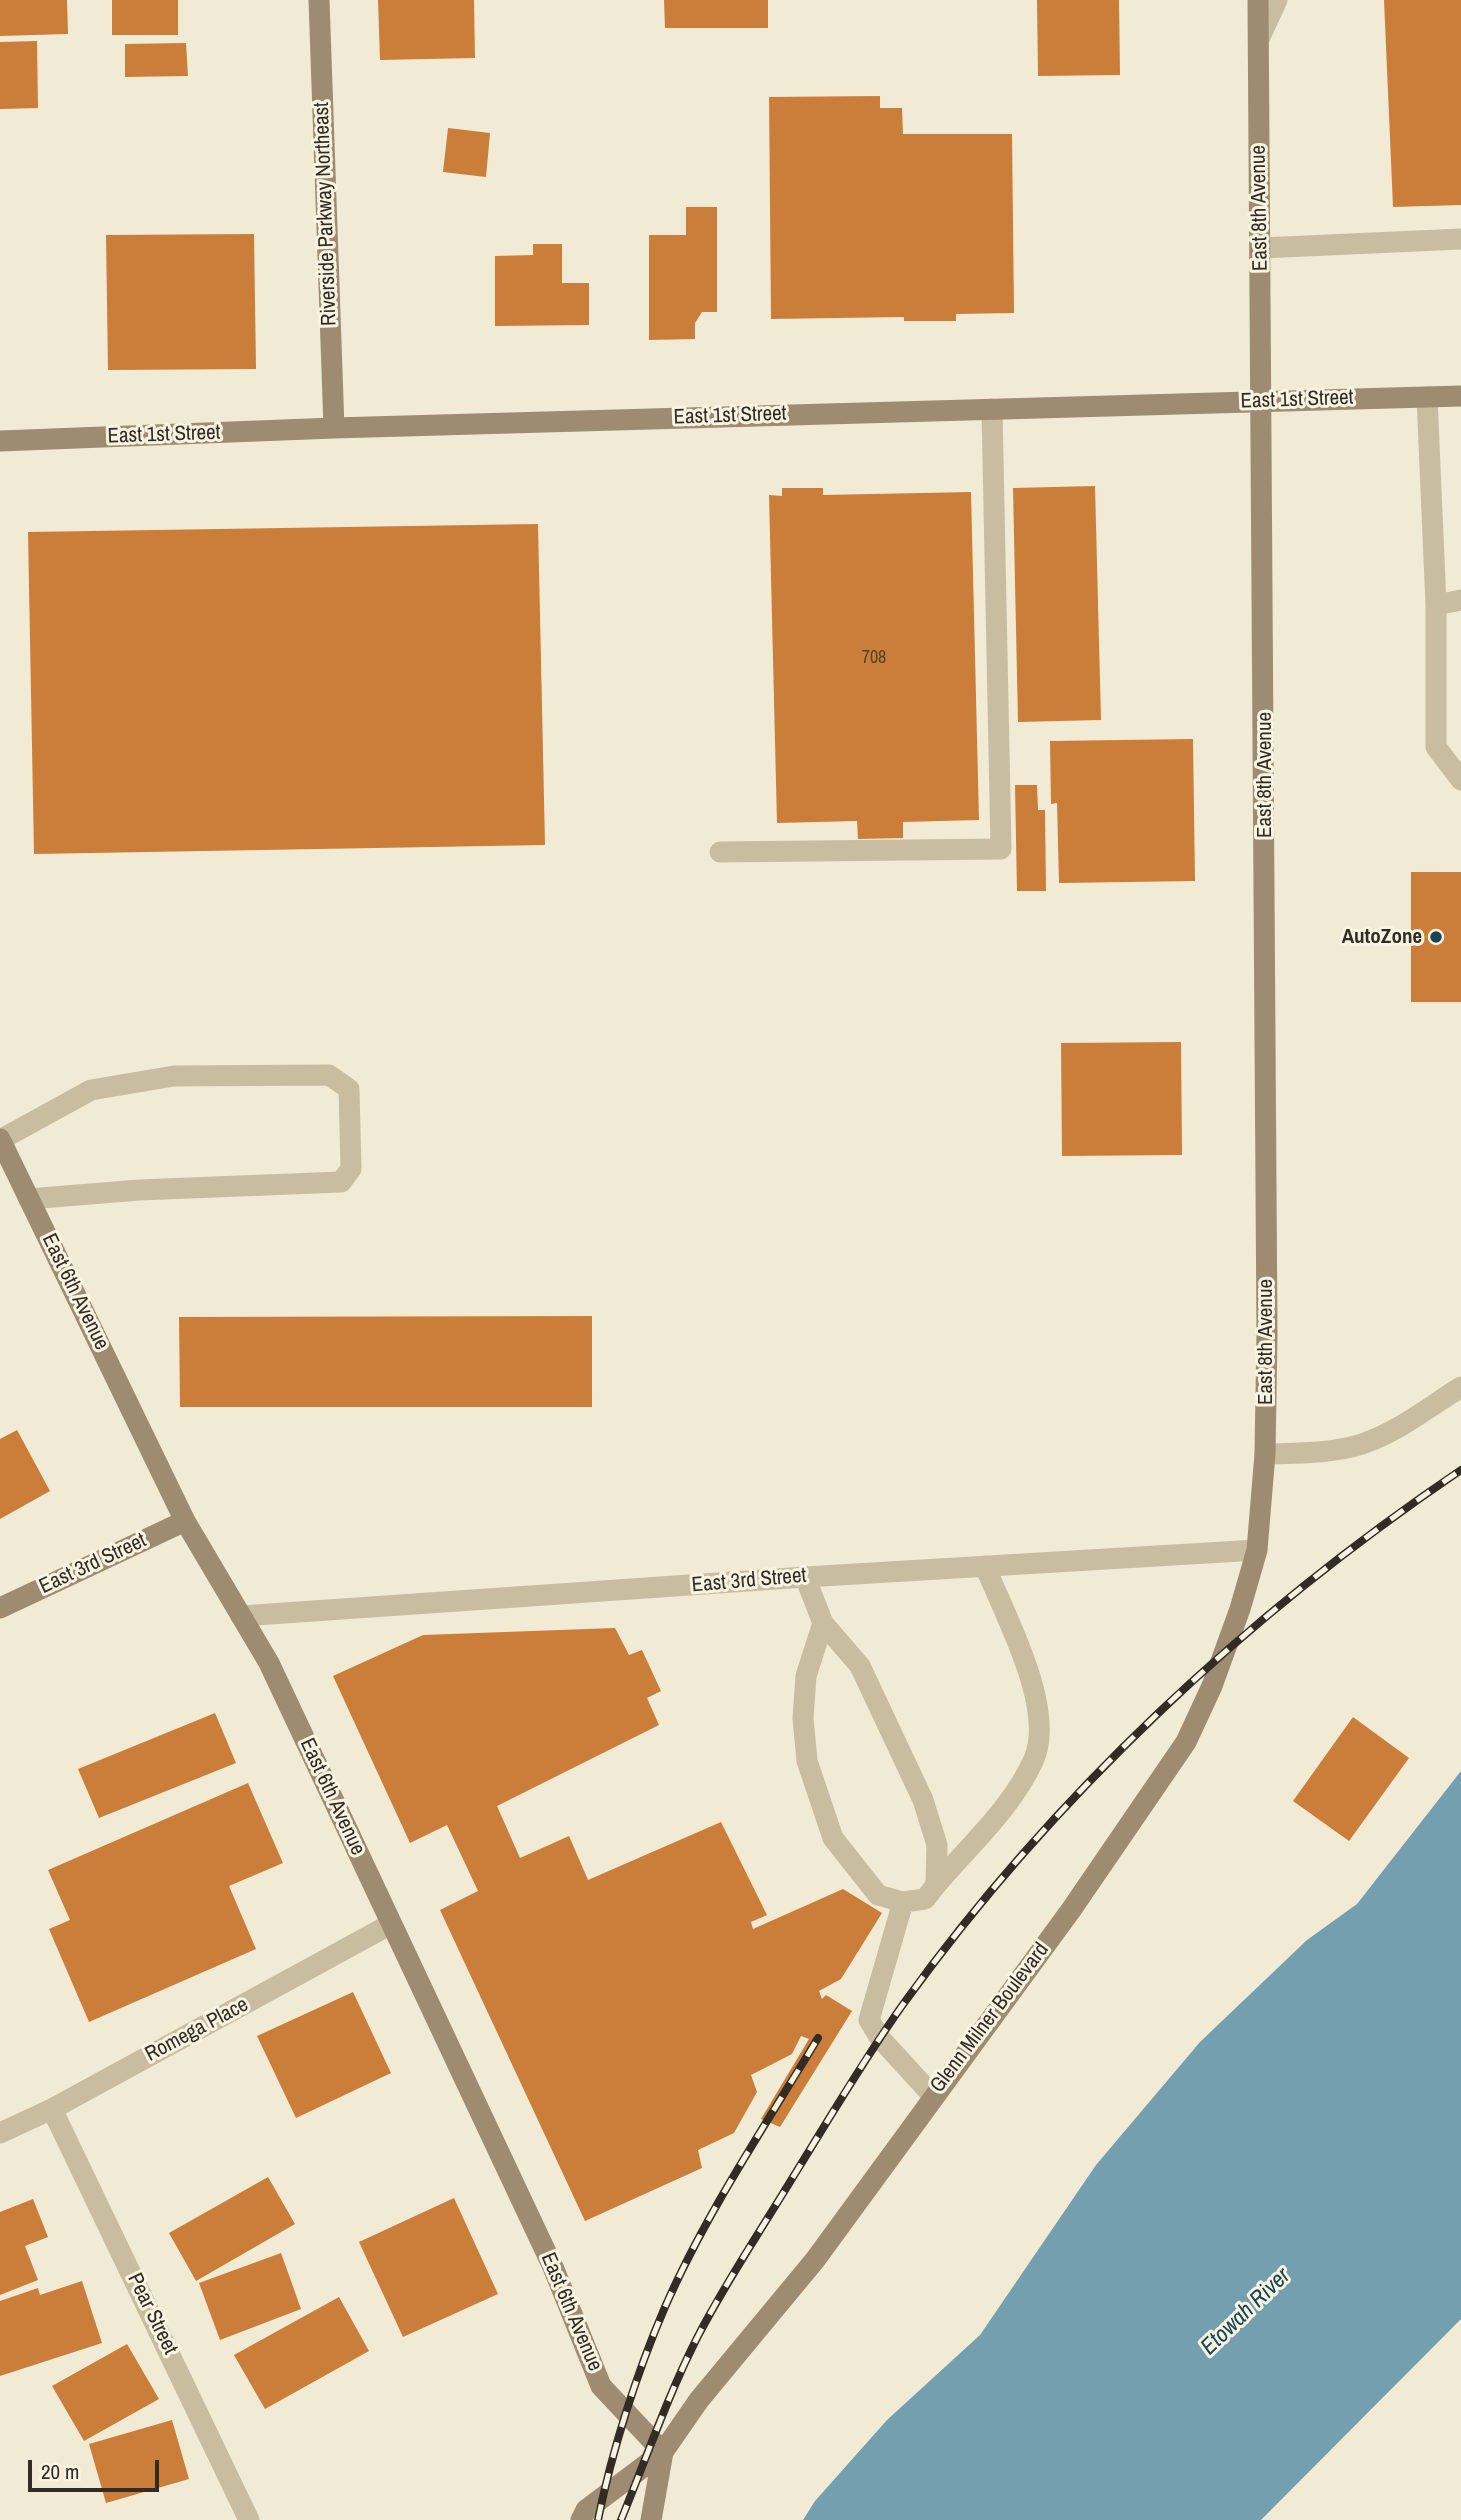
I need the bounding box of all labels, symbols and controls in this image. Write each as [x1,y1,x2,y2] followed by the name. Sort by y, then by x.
[309,102,343,326] street label: Riverside Parkway Northeast
[1246,145,1274,271] street label: East 8th Avenue
[1240,385,1354,415] street label: East 1st Street
[673,401,787,431] street label: East 1st Street
[107,420,221,450] street label: East 1st Street
[862,647,886,669] house number: 708
[1252,712,1278,838] street label: East 8th Avenue
[1342,924,1422,950] place label: AutoZone
[1428,929,1444,945] marker: AutoZone
[36,1230,114,1354] street label: East 6th Avenue
[1253,1279,1279,1405] street label: East 8th Avenue
[36,1528,150,1600] street label: East 3rd Street
[691,1563,807,1599] street label: East 3rd Street
[294,1735,370,1859] street label: East 6th Avenue
[926,1938,1054,2098] street label: Glenn Milner Boulevard
[141,1992,253,2068] street label: Romega Place
[535,2249,607,2375] street label: East 6th Avenue
[1196,2263,1296,2361] water label: Etowah River
[122,2269,182,2359] street label: Pear Street
[32,2446,163,2490] scale bar
[41,2457,79,2486] text: 20 m

